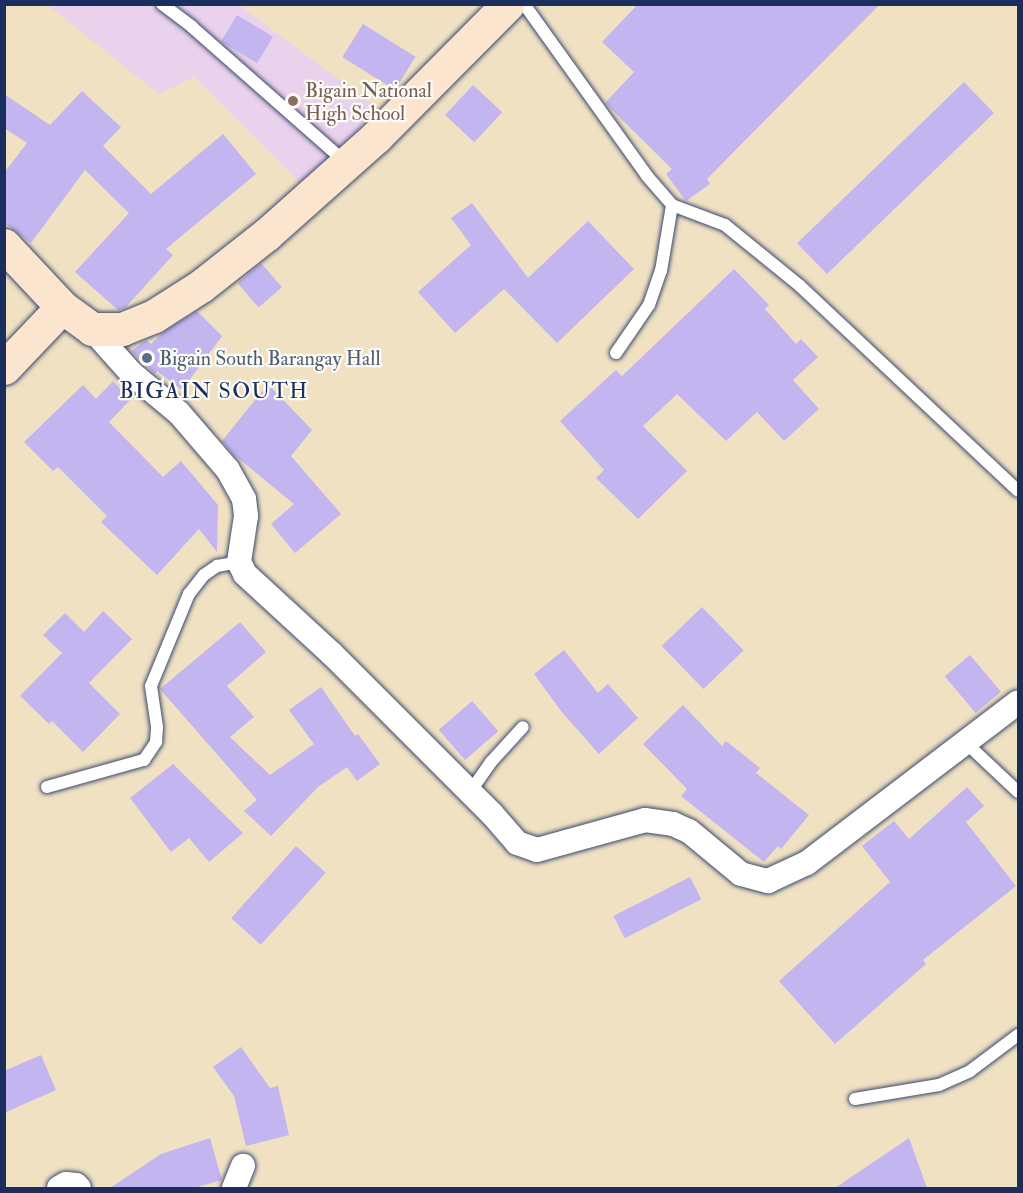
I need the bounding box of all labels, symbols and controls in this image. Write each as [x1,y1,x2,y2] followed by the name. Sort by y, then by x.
[305,78,432,125] place label: Bigain National High School
[286,94,300,108] marker: Bigain National High School
[159,346,381,370] place label: Bigain South Barangay Hall
[140,351,154,365] marker: Bigain South Barangay Hall
[119,379,309,405] district label: BIGAIN SOUTH

